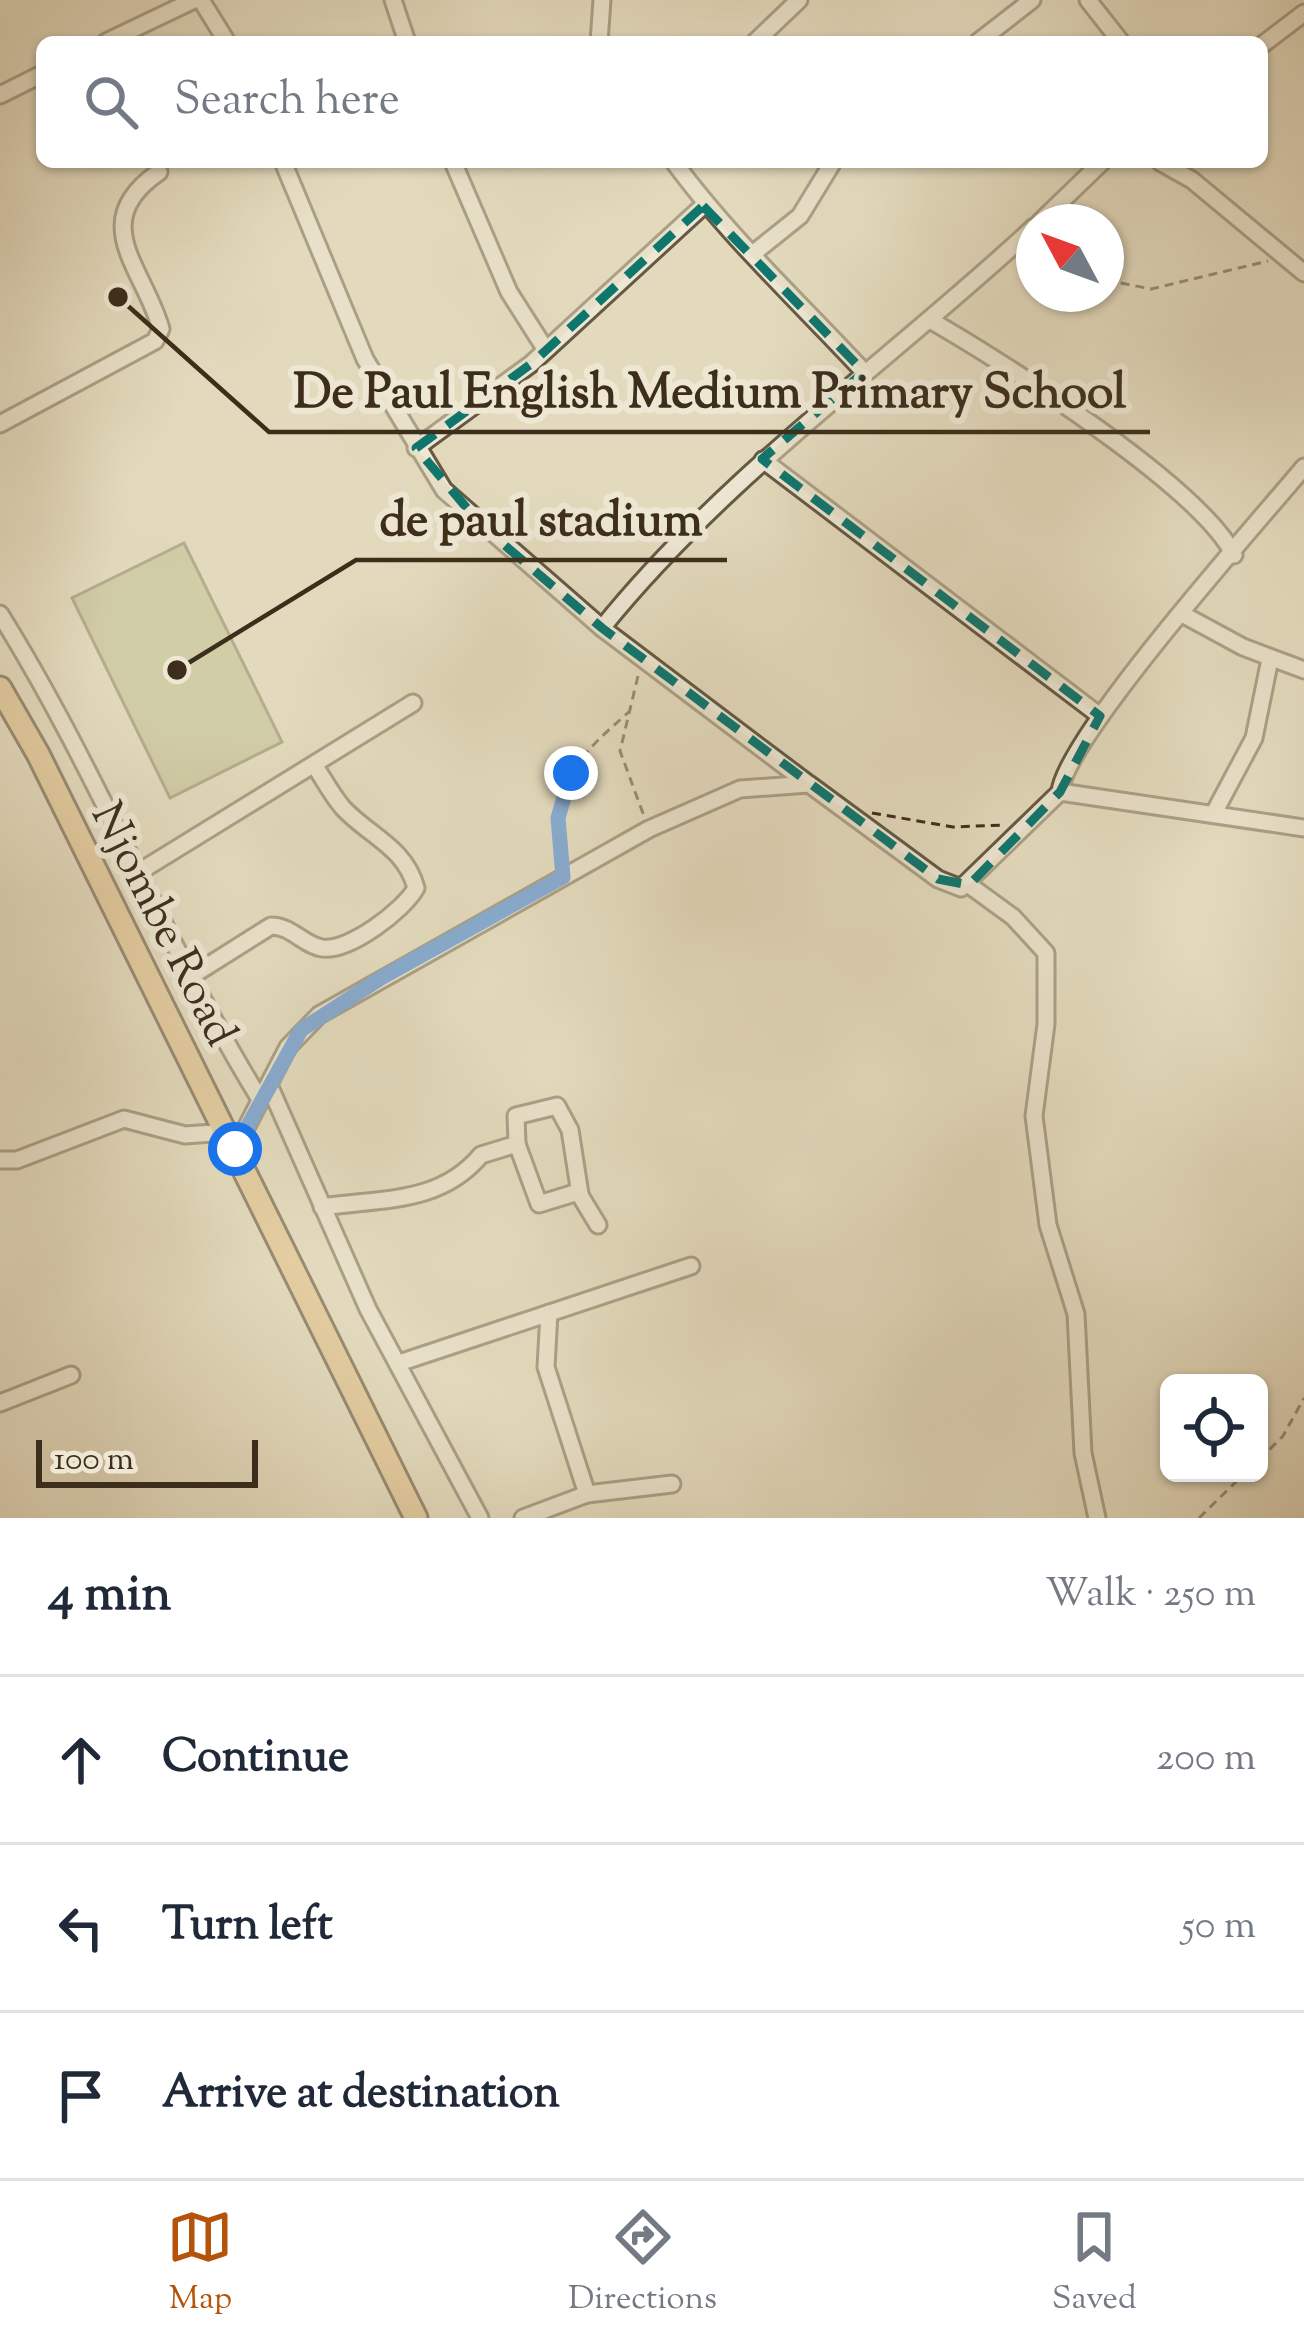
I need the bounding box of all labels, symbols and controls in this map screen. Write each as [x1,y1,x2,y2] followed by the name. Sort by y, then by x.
[36,36,1268,168] search box
[78,69,144,135] icon: search
[174,70,400,135] text: Search here
[1016,204,1124,312] north arrow
[269,348,1150,432] callout: De Paul English Medium Primary School
[294,361,1127,430] text: De Paul English Medium Primary School
[356,476,727,560] callout: de paul stadium
[379,489,703,558] text: de paul stadium
[544,746,598,800] route end
[72,792,250,1059] street label: Njombe Road
[208,1122,262,1176] route start
[1160,1374,1268,1482] map controls
[1160,1374,1268,1482] button: locate
[36,1434,258,1487] scale bar
[54,1437,134,1485] text: 100 m
[48,1560,171,1633] text: 4 min
[1045,1568,1256,1624] text: Walk · 250 m
[48,1727,114,1793] icon: ahead
[162,1727,349,1792] text: Continue
[1156,1732,1256,1788] text: 200 m
[48,1895,114,1961] icon: left
[162,1895,333,1960] text: Turn left
[1181,1900,1256,1956] text: 50 m
[48,2063,114,2129] icon: arrive
[162,2063,560,2128] text: Arrive at destination
[167,2204,233,2324] tab: Map
[568,2204,717,2324] tab: Directions
[1052,2204,1137,2324] tab: Saved

